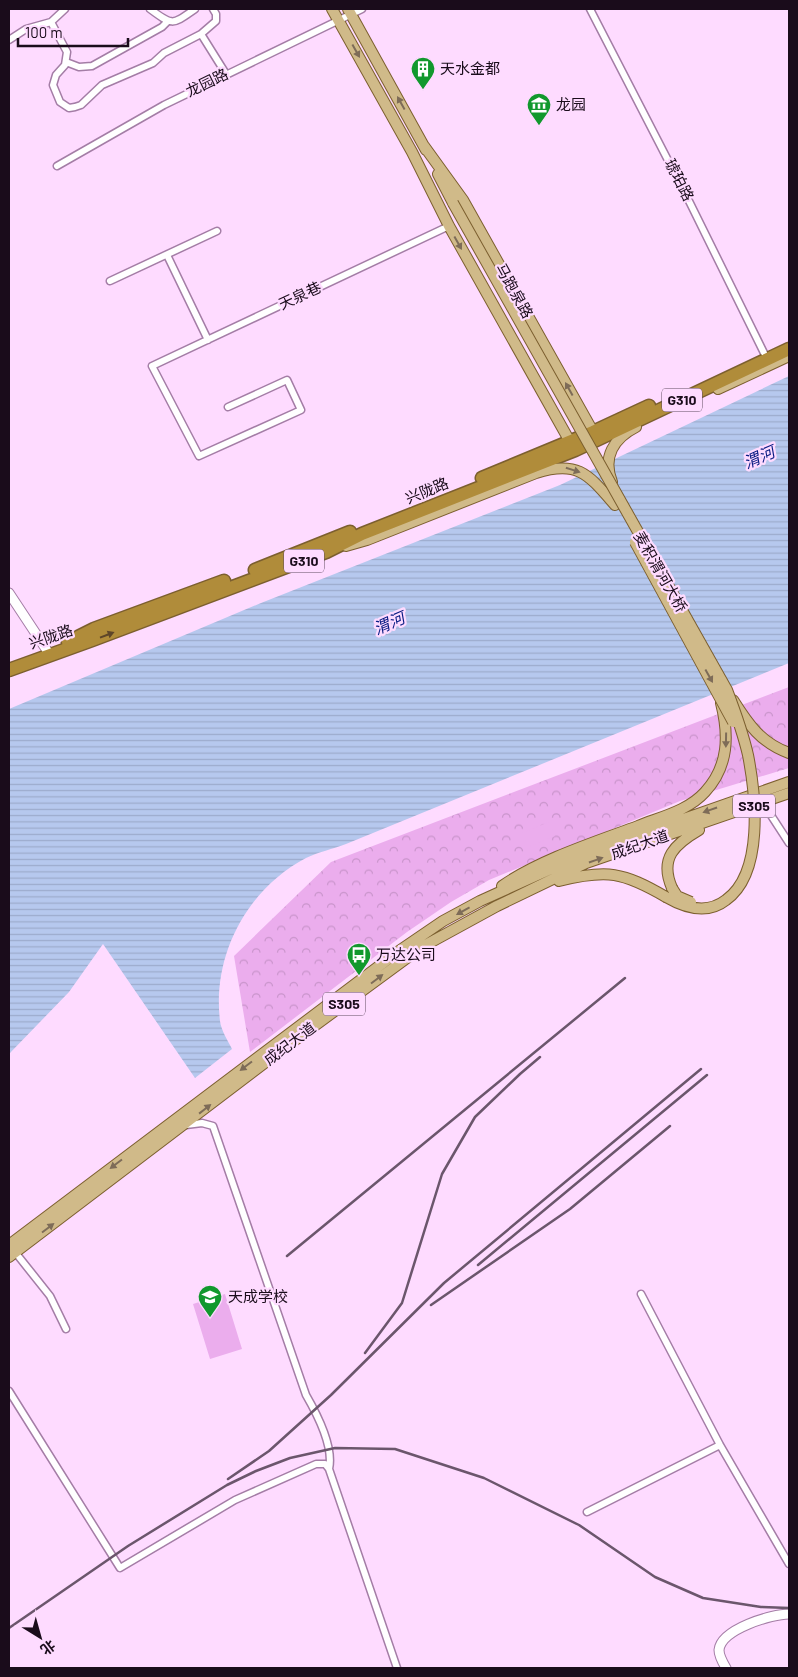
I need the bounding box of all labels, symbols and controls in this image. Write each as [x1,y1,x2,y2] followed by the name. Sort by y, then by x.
[18,15,128,47] scale bar
[25,23,63,41] text: 100 m
[352,44,360,59] one-way arrow
[410,56,436,90] building icon: 天水金都
[440,59,500,77] place label: 天水金都
[182,64,231,100] street label: 龙园路
[526,92,552,126] museum icon: 龙园
[556,95,586,113] place label: 龙园
[396,96,405,110] one-way arrow
[662,155,698,204] street label: 琥珀路
[454,235,462,250] one-way arrow
[492,260,537,321] street label: 马跑泉路
[275,277,324,313] street label: 天泉巷
[565,383,574,396] one-way arrow
[662,388,702,412] road number: G310
[740,440,780,472] water label: 渭河
[566,467,581,474] one-way arrow
[402,473,451,507] street label: 兴陇路
[631,528,691,615] street label: 麦积渭河大桥
[284,550,324,572] road number: G310
[370,606,410,638] water label: 渭河
[26,620,75,652] street label: 兴陇路
[100,630,115,638] one-way arrow
[704,669,713,682] one-way arrow
[722,732,730,748] one-way arrow
[733,794,775,818] road number: S305
[703,807,718,814] one-way arrow
[608,826,671,862] street label: 成纪大道
[589,856,604,864] one-way arrow
[456,906,469,915] one-way arrow
[346,942,372,976] bus stop icon: 万达公司
[376,945,436,963] place label: 万达公司
[370,974,384,984] one-way arrow
[323,992,365,1016] road number: S305
[260,1018,319,1068] street label: 成纪大道
[240,1061,253,1072] one-way arrow
[199,1104,212,1114] one-way arrow
[109,1159,123,1169] one-way arrow
[41,1223,55,1233] one-way arrow
[197,1284,223,1318] school or university icon: 天成学校
[228,1287,288,1305] place label: 天成学校
[15,1612,65,1662] north arrow
[37,1637,59,1659] text: 北

